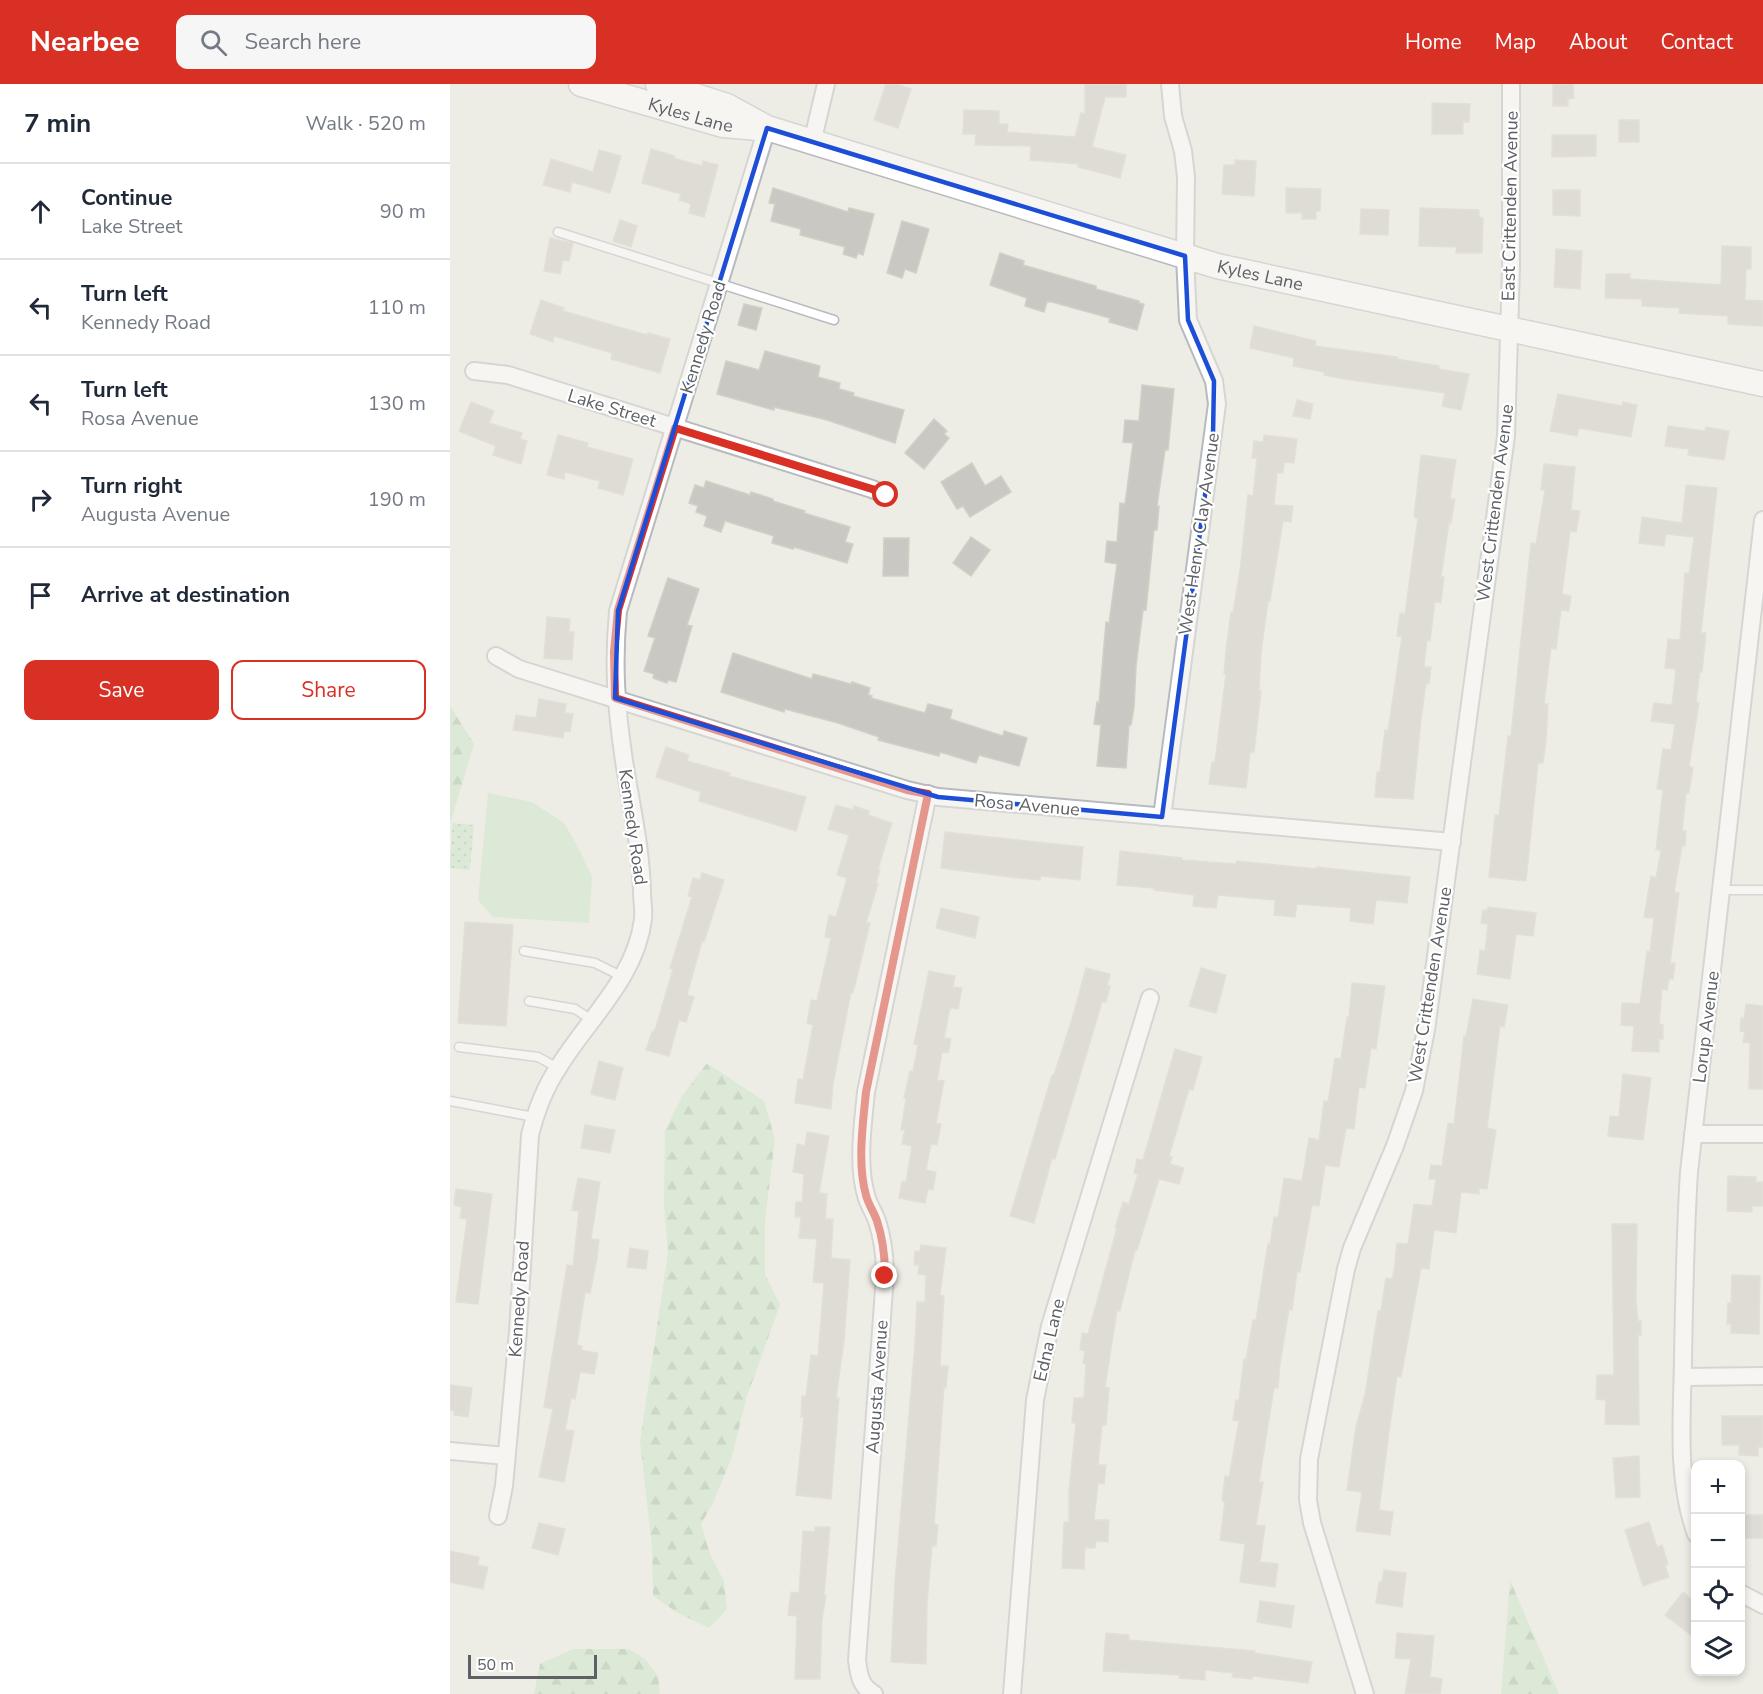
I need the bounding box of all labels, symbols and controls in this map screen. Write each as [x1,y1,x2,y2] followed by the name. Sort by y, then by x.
[176,15,596,69] search box
[30,23,140,61] text: Nearbee
[197,26,230,59] icon: search
[245,27,361,57] text: Search here
[1405,28,1462,56] text: Home
[1495,28,1536,56] text: Map
[1569,28,1627,56] text: About
[1660,28,1733,56] text: Contact
[645,92,734,138] street label: Kyles Lane
[24,106,91,141] text: 7 min
[306,110,426,137] text: Walk · 520 m
[1496,111,1524,301] street label: East Crittenden Avenue
[81,183,172,213] text: Continue
[24,195,57,228] icon: ahead
[380,198,426,225] text: 90 m
[81,213,183,240] text: Lake Street
[1215,254,1305,296] street label: Kyles Lane
[674,278,732,396] street label: Kennedy Road
[81,279,168,309] text: Turn left
[24,291,57,324] icon: left
[368,294,426,321] text: 110 m
[81,309,211,336] text: Kennedy Road
[81,375,168,405] text: Turn left
[565,383,660,433] street label: Lake Street
[24,387,57,420] icon: left
[368,390,426,417] text: 130 m
[1471,403,1519,603] street label: West Crittenden Avenue
[81,405,199,432] text: Rosa Avenue
[1173,431,1225,637] street label: West Henry Clay Avenue
[81,471,182,501] text: Turn right
[872,481,898,507] route start
[24,483,57,516] icon: right
[368,486,426,513] text: 190 m
[81,501,230,528] text: Augusta Avenue
[24,579,57,612] icon: arrive
[81,580,290,610] text: Arrive at destination
[24,660,219,720] button: Save
[231,660,426,720] button: Share
[613,767,653,887] street label: Kennedy Road
[973,788,1081,822] street label: Rosa Avenue
[1403,885,1457,1085] street label: West Crittenden Avenue
[1687,970,1725,1084] street label: Lorup Avenue
[503,1240,535,1358] street label: Kennedy Road
[871,1262,897,1288] route end
[1028,1296,1070,1384] street label: Edna Lane
[860,1319,894,1455] street label: Augusta Avenue
[1691,1460,1745,1676] map controls
[1691,1460,1745,1514] button: +
[1691,1514,1745,1568] button: −
[1691,1568,1745,1622] button: locate
[1691,1622,1745,1676] button: layers
[468,1652,597,1680] scale bar
[477,1654,514,1676] text: 50 m

